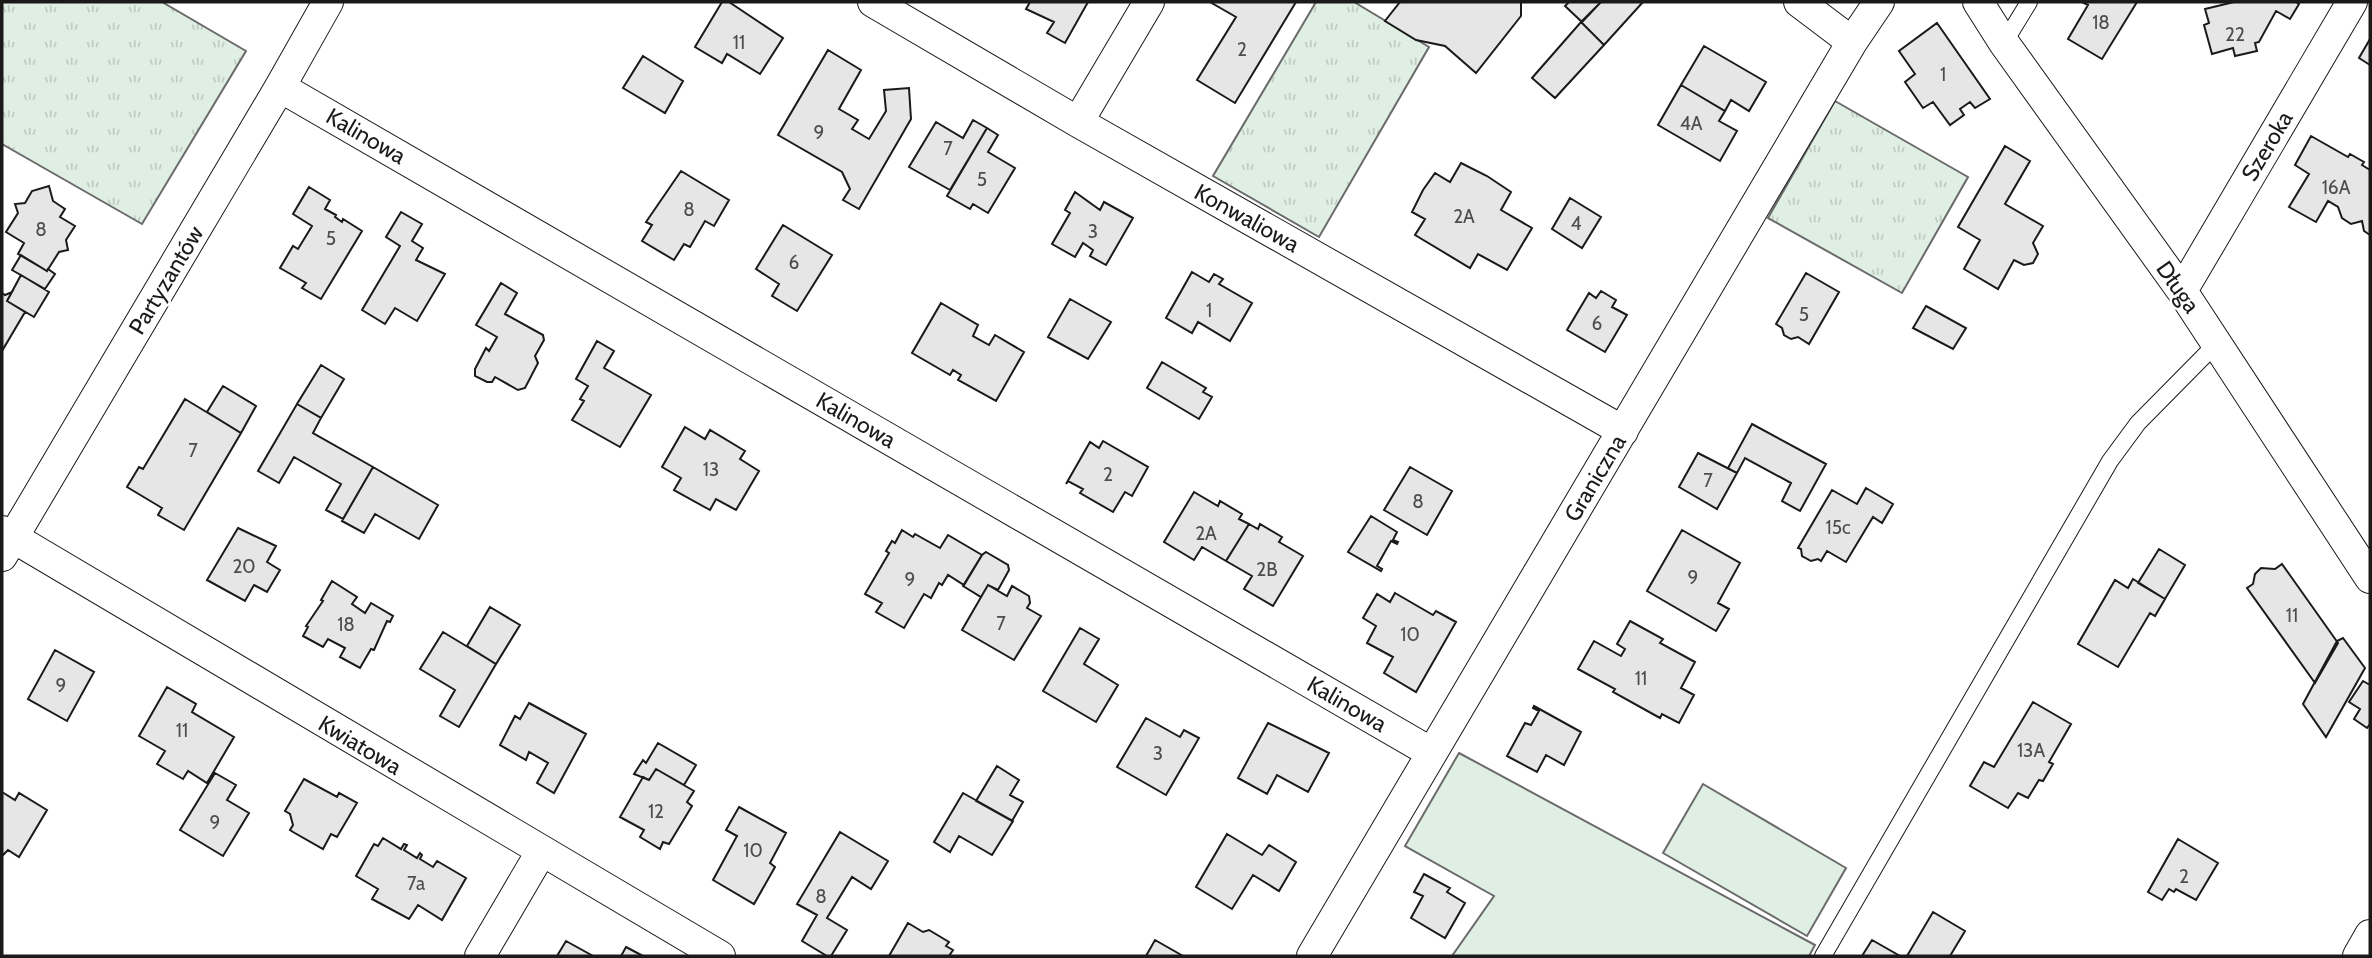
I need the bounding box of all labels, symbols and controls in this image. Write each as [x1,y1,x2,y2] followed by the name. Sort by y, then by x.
[2092,11,2110,34] house number: 18
[2225,23,2245,46] house number: 22
[733,31,745,54] house number: 11
[1237,38,1247,61] house number: 2
[1940,63,1946,86] house number: 1
[321,102,411,170] street label: Kalinowa
[2235,106,2299,186] street label: Szeroka
[1680,112,1703,135] house number: 4A
[814,121,824,144] house number: 9
[943,137,953,160] house number: 7
[977,168,987,191] house number: 5
[2322,176,2351,199] house number: 16A
[1190,178,1304,258] street label: Konwaliowa
[683,198,695,221] house number: 8
[1453,205,1475,228] house number: 2A
[1571,212,1582,235] house number: 4
[35,218,47,241] house number: 8
[123,220,210,339] street label: Partyzantów
[1088,220,1098,243] house number: 3
[326,227,336,250] house number: 5
[789,251,799,274] house number: 6
[2150,256,2206,318] street label: Długa
[1206,299,1212,322] house number: 1
[1799,303,1809,326] house number: 5
[1592,312,1602,335] house number: 6
[811,386,901,454] street label: Kalinowa
[1558,429,1632,527] street label: Graniczna
[188,439,198,462] house number: 7
[703,458,719,481] house number: 13
[1103,463,1113,486] house number: 2
[1703,469,1713,492] house number: 7
[1412,490,1424,513] house number: 8
[1825,516,1851,539] house number: 15c
[1195,522,1217,545] house number: 2A
[232,555,256,578] house number: 20
[1256,558,1278,581] house number: 2B
[1688,566,1698,589] house number: 9
[905,568,915,591] house number: 9
[2286,604,2298,627] house number: 11
[996,612,1006,635] house number: 7
[337,613,355,636] house number: 18
[1400,623,1420,646] house number: 10
[1635,667,1647,690] house number: 11
[1302,670,1392,738] street label: Kalinowa
[56,674,66,697] house number: 9
[313,709,407,781] street label: Kwiatowa
[176,719,188,742] house number: 11
[2017,739,2045,762] house number: 13A
[1153,742,1163,765] house number: 3
[648,800,664,823] house number: 12
[210,811,220,834] house number: 9
[743,839,763,862] house number: 10
[2179,865,2189,888] house number: 2
[407,872,425,895] house number: 7a
[815,885,827,908] house number: 8

